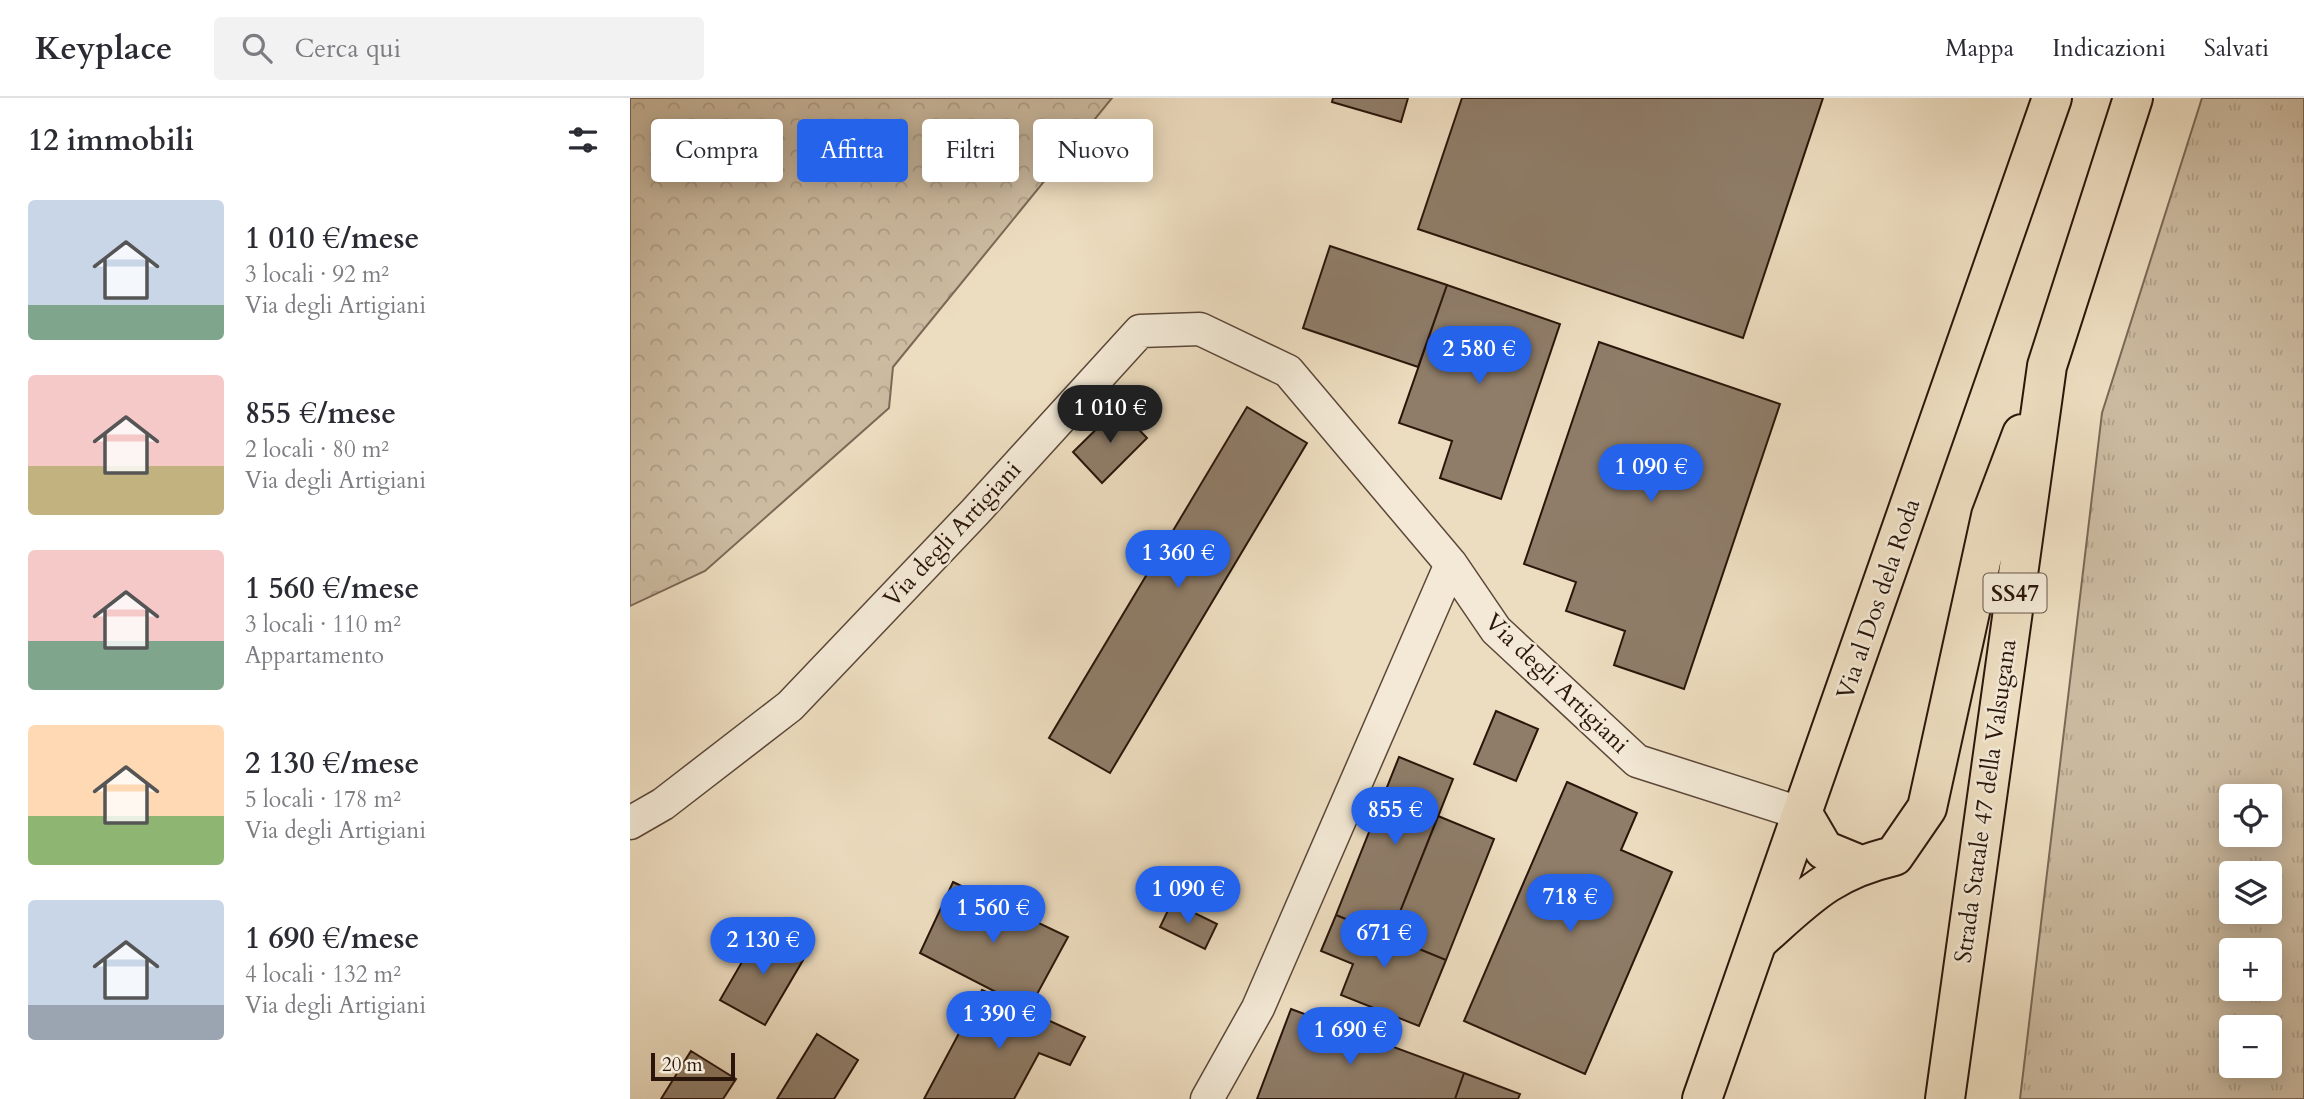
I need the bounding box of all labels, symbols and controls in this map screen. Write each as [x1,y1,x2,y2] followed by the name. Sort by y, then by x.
[214,17,704,80] search box
[35,26,172,71] text: Keyplace
[238,29,276,67] icon: search
[294,31,401,66] text: Cerca qui
[1945,32,2014,65] text: Mappa
[2052,32,2166,65] text: Indicazioni
[2204,32,2269,65] text: Salvati
[651,119,783,182] chip: Compra
[797,119,908,182] chip: Affitta
[922,119,1019,182] chip: Filtri
[1033,119,1153,182] chip: Nuovo
[28,120,194,161] text: 12 immobili
[564,121,602,159] icon: filters
[245,218,419,259] text: 1 010 €/mese
[84,228,168,312] icon: home
[245,259,389,290] text: 3 locali · 92 m²
[245,290,426,321] text: Via degli Artigiani
[1414,327,1544,386] pin: 2 580 €
[1442,333,1516,364] text: 2 580 €
[1045,386,1175,445] pin: 1 010 €
[1073,392,1147,423] text: 1 010 €
[245,393,396,434] text: 855 €/mese
[84,403,168,487] icon: home
[245,434,389,465] text: 2 locali · 80 m²
[1586,444,1716,504] pin: 1 090 €
[1614,451,1688,482] text: 1 090 €
[876,454,1029,615] street label: Via degli Artigiani
[245,465,426,496] text: Via degli Artigiani
[1829,494,1929,704] street label: Via al Dos dela Roda
[1113,531,1243,590] pin: 1 360 €
[1141,537,1215,568] text: 1 360 €
[245,568,419,609] text: 1 560 €/mese
[1984,573,2046,612] road number: SS47
[84,578,168,662] icon: home
[1477,606,1636,761] street label: Via degli Artigiani
[245,609,401,640] text: 3 locali · 110 m²
[1946,636,2025,965] street label: Strada Statale 47 della Valsugana
[245,640,384,671] text: Appartamento
[245,743,419,784] text: 2 130 €/mese
[84,753,168,837] icon: home
[245,784,401,815] text: 5 locali · 178 m²
[2219,784,2282,1078] map controls
[2219,784,2282,847] button: locate
[1346,788,1444,847] pin: 855 €
[1367,794,1423,825] text: 855 €
[245,815,426,846] text: Via degli Artigiani
[2219,861,2282,924] button: layers
[1123,866,1253,926] pin: 1 090 €
[1151,873,1225,904] text: 1 090 €
[1521,874,1619,934] pin: 718 €
[1542,881,1598,912] text: 718 €
[928,886,1058,945] pin: 1 560 €
[956,892,1030,923] text: 1 560 €
[1335,910,1433,970] pin: 671 €
[1356,917,1412,948] text: 671 €
[245,918,419,959] text: 1 690 €/mese
[698,918,828,977] pin: 2 130 €
[726,924,800,955] text: 2 130 €
[84,928,168,1012] icon: home
[2219,938,2282,1001] button: +
[245,959,401,990] text: 4 locali · 132 m²
[245,990,426,1021] text: Via degli Artigiani
[934,992,1064,1051] pin: 1 390 €
[962,998,1036,1029] text: 1 390 €
[1285,1007,1415,1067] pin: 1 690 €
[1313,1014,1387,1045] text: 1 690 €
[2219,1015,2282,1078] button: −
[651,1050,735,1082] scale bar
[662,1052,703,1078] text: 20 m

